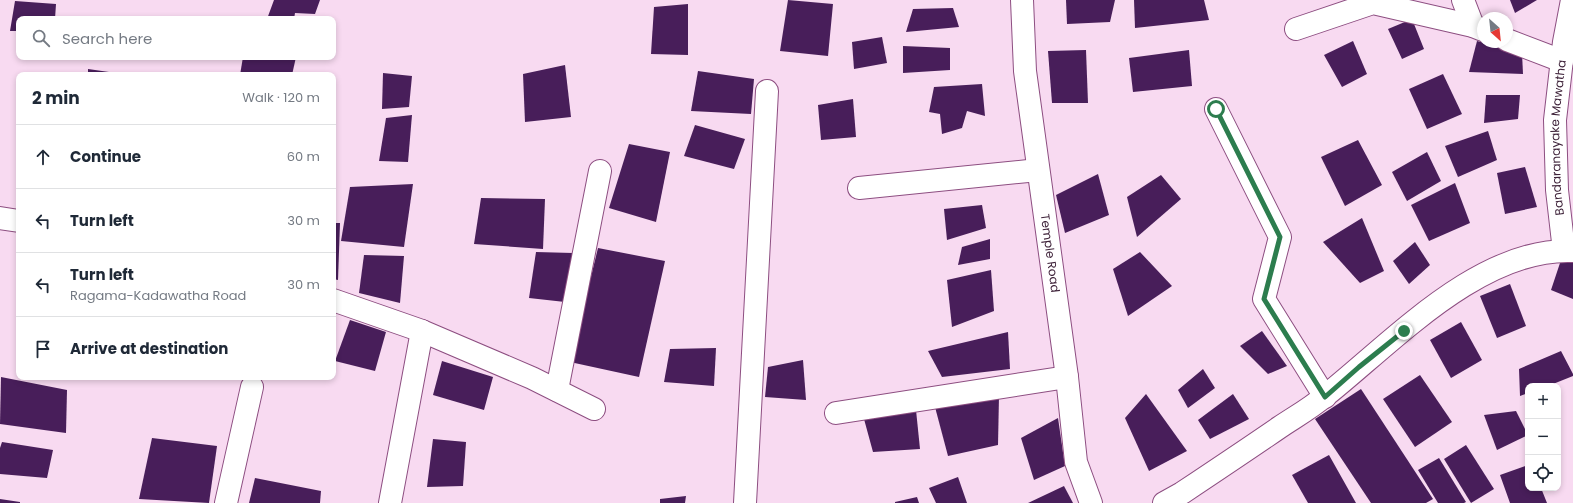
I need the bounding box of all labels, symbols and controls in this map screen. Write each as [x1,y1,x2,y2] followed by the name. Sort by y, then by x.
[1477,12,1513,48] north arrow
[16,16,336,60] search box
[30,27,52,49] icon: search
[62,28,152,49] text: Search here
[1546,59,1570,216] street label: Bandaranayake Mawatha
[32,86,80,110] text: 2 min
[242,88,320,107] text: Walk · 120 m
[1207,100,1225,118] route start
[32,146,54,168] icon: ahead
[70,146,141,167] text: Continue
[287,147,320,166] text: 60 m
[32,210,54,232] icon: left
[70,210,134,231] text: Turn left
[287,211,320,230] text: 30 m
[1037,213,1064,294] street label: Temple Road
[70,264,134,285] text: Turn left
[32,274,54,296] icon: left
[287,275,320,294] text: 30 m
[70,286,246,305] text: Ragama-Kadawatha Road
[1395,322,1413,340] route end
[32,338,54,360] icon: arrive
[70,338,228,359] text: Arrive at destination
[1525,383,1561,491] map controls
[1525,383,1561,419] button: +
[1525,419,1561,455] button: −
[1525,455,1561,491] button: locate

